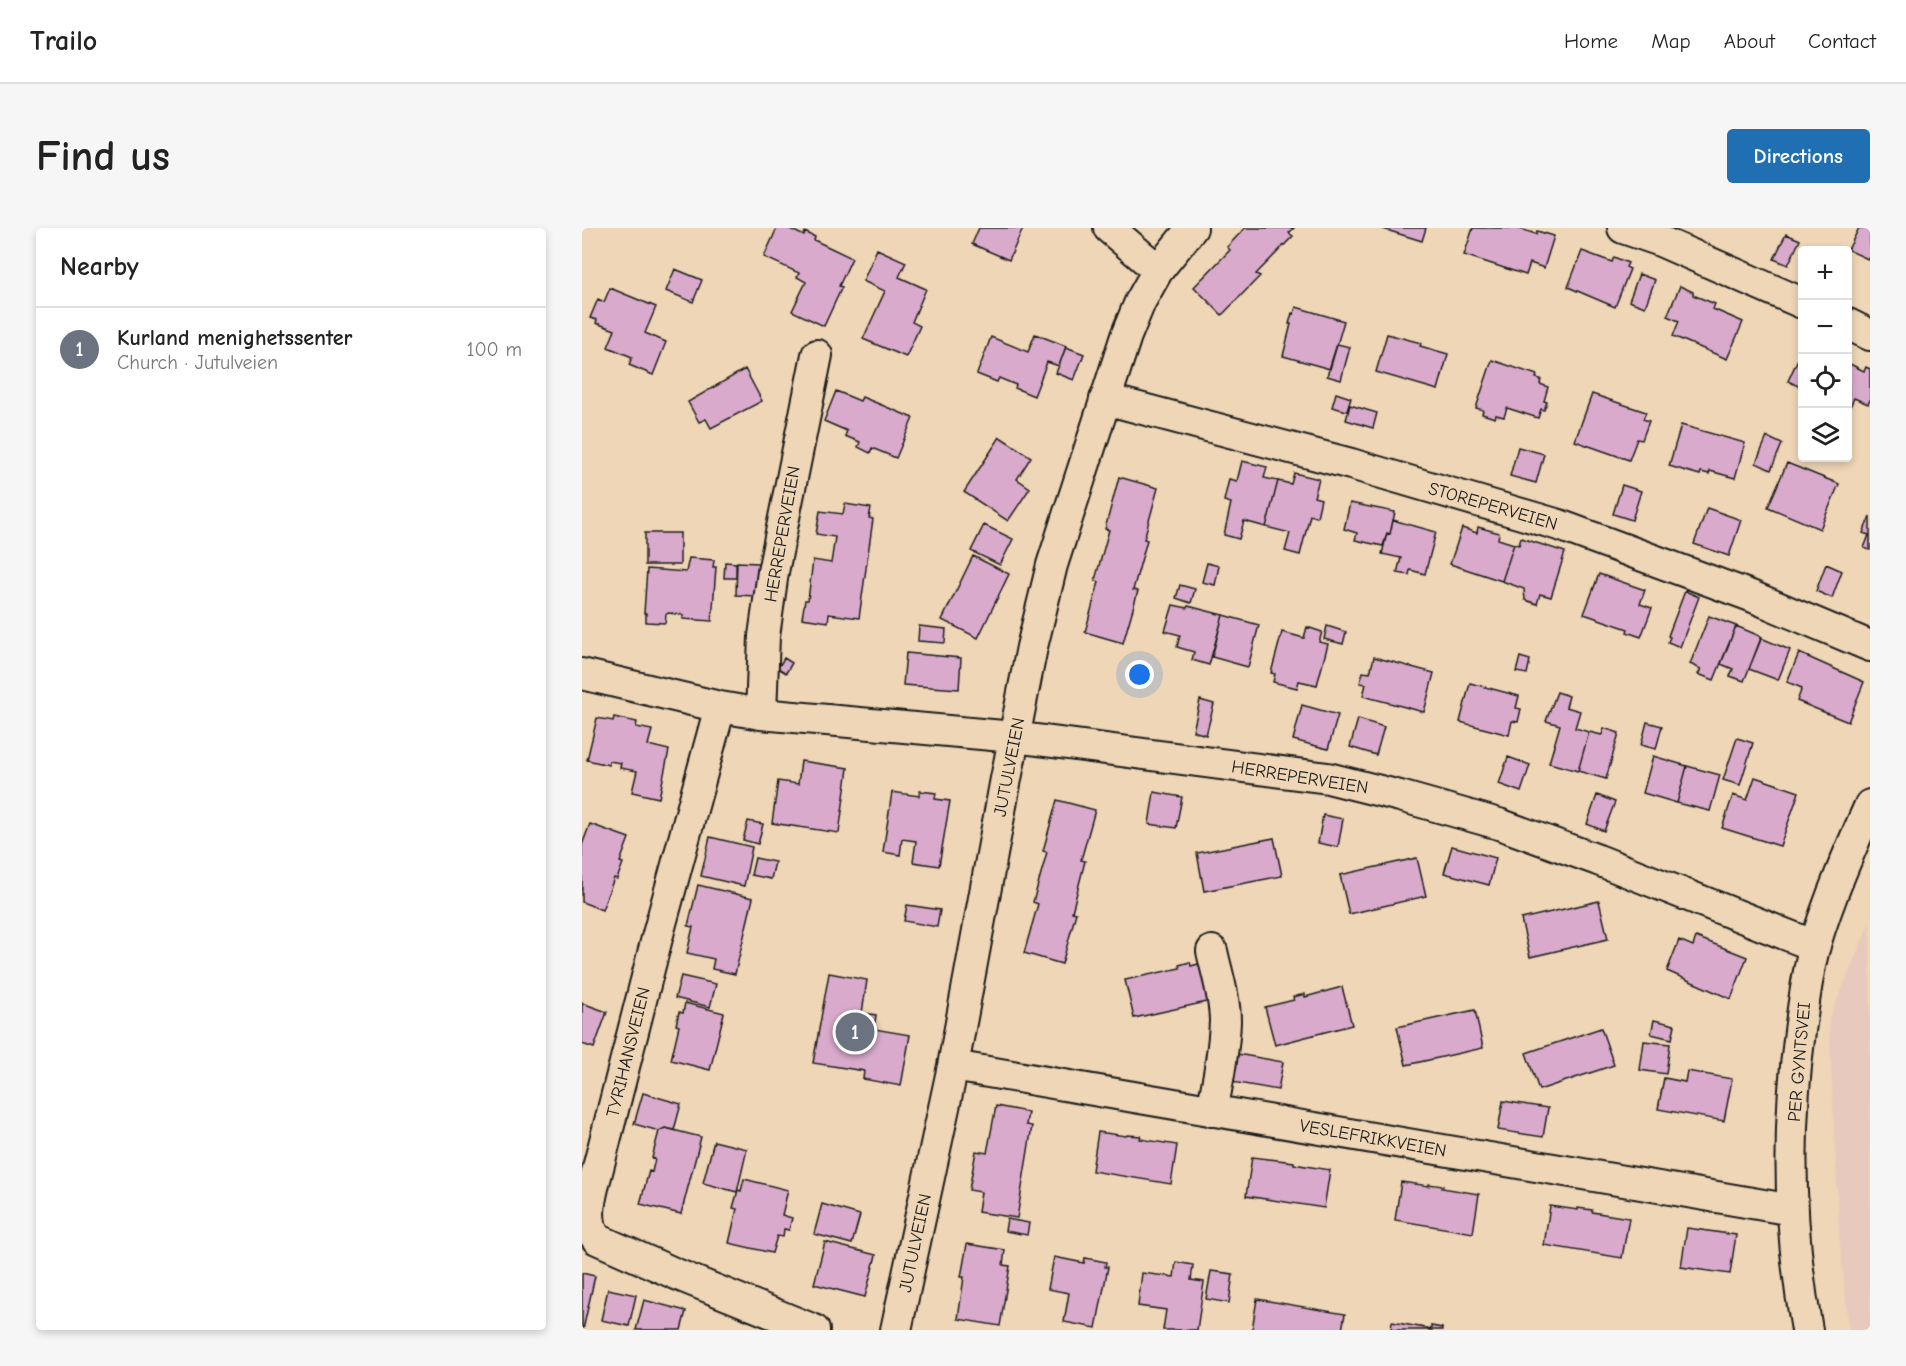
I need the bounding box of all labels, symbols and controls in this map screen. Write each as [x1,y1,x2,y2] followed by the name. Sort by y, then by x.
[30,25,97,57] text: Trailo
[1564,29,1618,53] text: Home
[1651,29,1691,53] text: Map
[1724,29,1775,53] text: About
[1808,29,1876,53] text: Contact
[1727,129,1870,183] button: Directions
[36,132,170,181] text: Find us
[1798,246,1852,462] map controls
[1798,246,1852,300] button: +
[60,252,139,282] text: Nearby
[1798,300,1852,354] button: −
[117,325,352,351] text: Kurland menighetssenter
[76,338,83,361] text: 1
[467,338,522,361] text: 100 m
[117,351,278,374] text: Church · Jutulveien
[1798,354,1852,408] button: locate
[1798,408,1852,462] button: layers
[760,464,805,604] street label: HERREPERVEIEN
[1426,478,1560,535] street label: STOREPERVEIEN
[1125,660,1154,689] your location
[990,716,1029,818] street label: JUTULVEIEN
[1230,756,1370,799] street label: HERREPERVEIEN
[602,985,655,1119] street label: TYRIHANSVEIEN
[1784,1001,1815,1123] street label: PER GYNTSVEI
[836,1010,874,1054] pin: 1
[1298,1115,1448,1162] street label: VESLEFRIKKVEIEN
[895,1192,936,1294] street label: JUTULVEIEN

